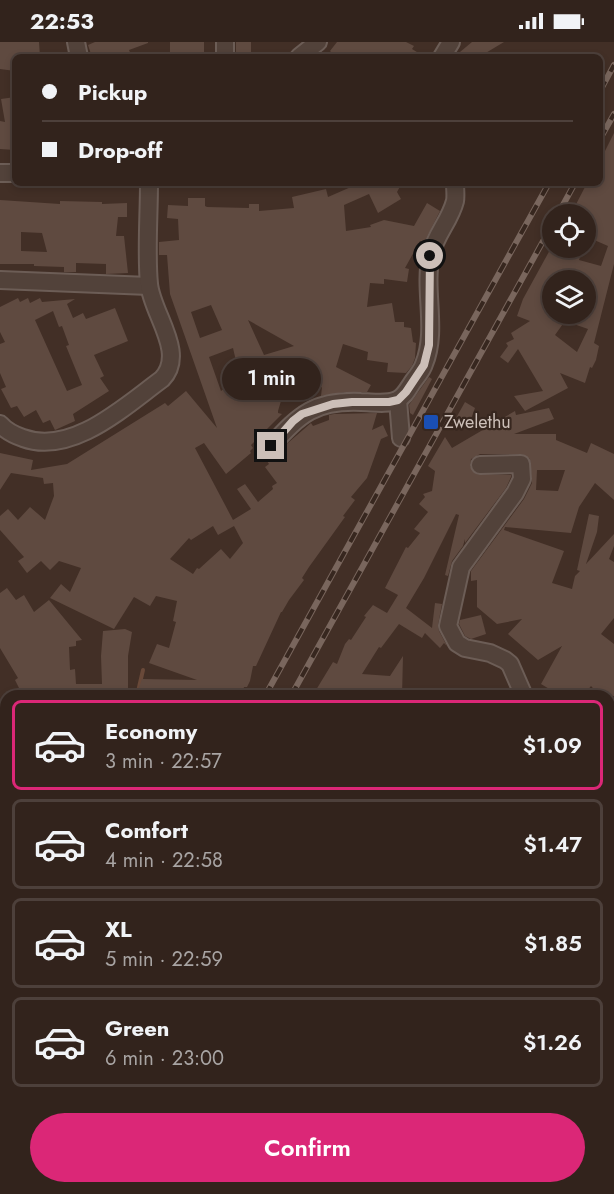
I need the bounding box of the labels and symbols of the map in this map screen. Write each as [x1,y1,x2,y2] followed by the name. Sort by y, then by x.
[416,242,443,269] route start
[222,359,320,401] callout: 1 min
[444,409,511,435] place label: Zwelethu
[422,413,440,431] marker: Zwelethu
[257,432,284,459] route end

